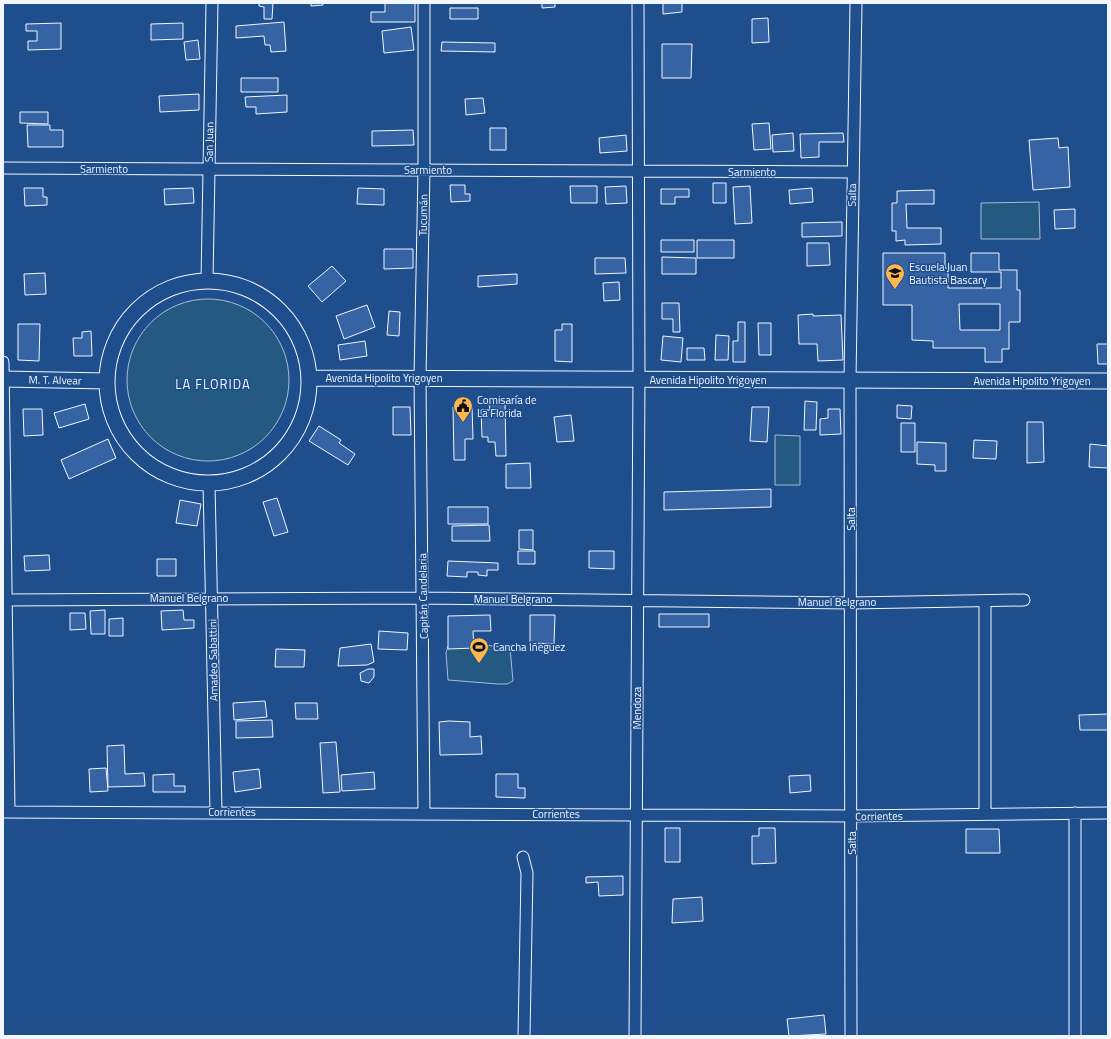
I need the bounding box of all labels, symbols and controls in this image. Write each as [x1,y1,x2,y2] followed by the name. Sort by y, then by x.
[201,122,217,162] street label: San Juan
[80,161,128,177] street label: Sarmiento
[404,162,452,178] street label: Sarmiento
[728,164,776,180] street label: Sarmiento
[844,183,860,207] street label: Salta
[415,194,431,236] street label: Tucumán
[909,259,988,288] place label: Escuela Juan Bautista Bascary
[884,262,906,290] school or university icon: Escuela Juan Bautista Bascary
[325,370,443,386] street label: Avenida Hipolito Yrigoyen
[28,372,82,388] street label: M. T. Alvear
[649,372,767,388] street label: Avenida Hipolito Yrigoyen
[973,373,1091,389] street label: Avenida Hipolito Yrigoyen
[175,374,251,394] district label: LA FLORIDA
[477,392,537,421] place label: Comisaría de La Florida
[452,395,474,423] public building icon: Comisaría de La Florida
[843,507,859,531] street label: Salta
[414,552,432,639] street label: Capitán Candelaria
[150,590,228,606] street label: Manuel Belgrano
[474,591,552,607] street label: Manuel Belgrano
[798,594,876,610] street label: Manuel Belgrano
[204,619,222,701] street label: Amadeo Sabattini
[468,636,490,664] sports icon: Cancha Iñeguez
[493,639,565,655] place label: Cancha Iñeguez
[629,686,645,729] street label: Mendoza
[208,804,256,820] street label: Corrientes
[532,806,580,822] street label: Corrientes
[855,808,903,824] street label: Corrientes
[844,831,860,855] street label: Salta

